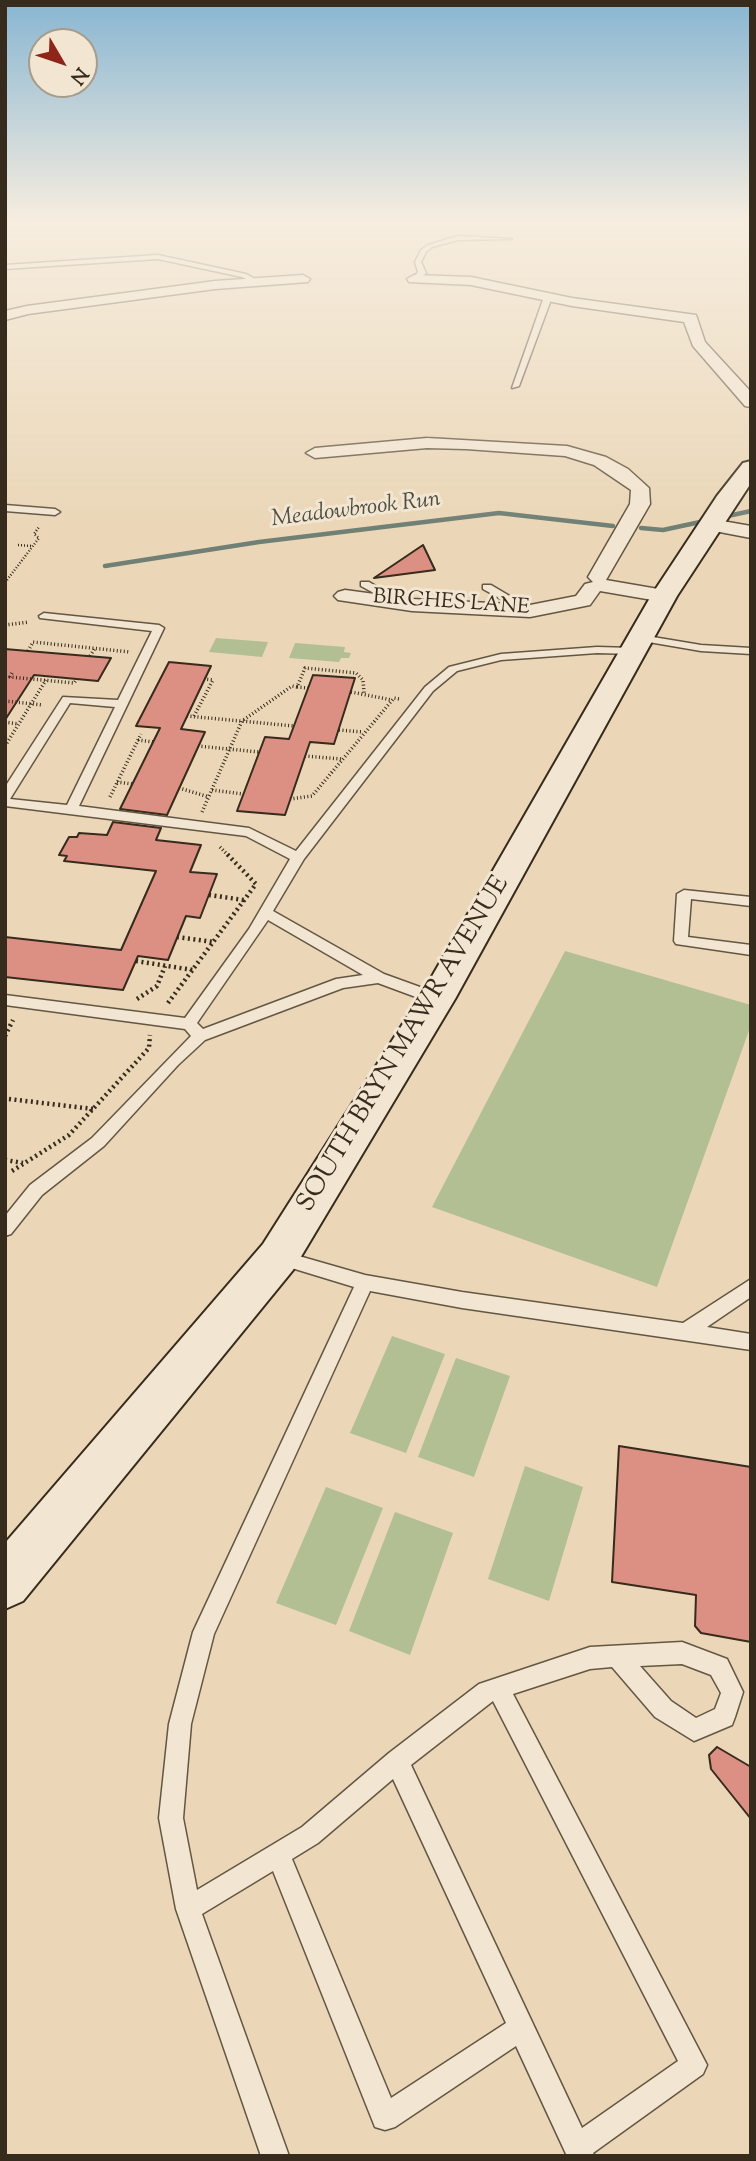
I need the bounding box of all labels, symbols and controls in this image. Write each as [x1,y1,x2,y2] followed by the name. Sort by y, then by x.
[28,28,98,98] north arrow
[63,61,93,90] text: N
[270,487,442,535] water label: Meadowbrook Run
[372,586,530,622] street label: BIRCHES LANE
[292,872,518,1218] street label: SOUTH BRYN MAWR AVENUE

